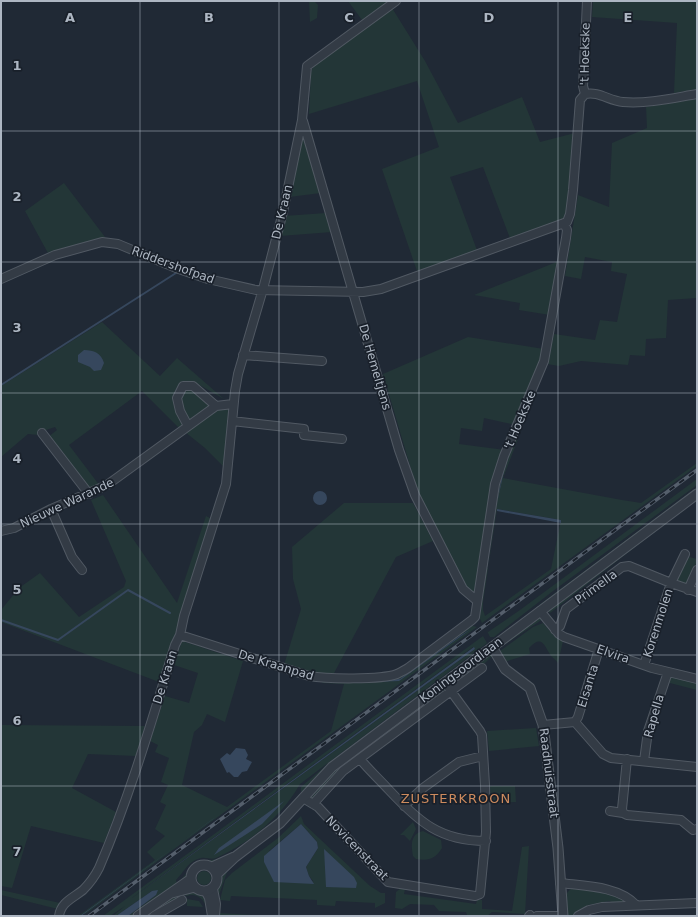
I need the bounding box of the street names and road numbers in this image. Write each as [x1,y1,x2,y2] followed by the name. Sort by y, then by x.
[577,23,593,85] street label: 't Hoekske
[269,183,295,241] street label: De Kraan
[130,244,216,286] street label: Riddershofpad
[356,323,394,411] street label: De Hemeltjens
[501,388,539,452] street label: 't Hoekske
[18,475,116,531] street label: Nieuwe Warande
[572,567,620,607] street label: Primella
[640,587,676,659] street label: Korenmolen
[417,634,505,706] street label: Koningsoordlaan
[595,642,631,666] street label: Elvira
[237,647,315,683] street label: De Kraanpad
[150,648,180,706] street label: De Kraan
[575,663,601,709] street label: Elsanta
[641,693,667,739] street label: Rapella
[537,727,561,819] street label: Raadhuisstraat
[323,813,391,883] street label: Novicenstraat

